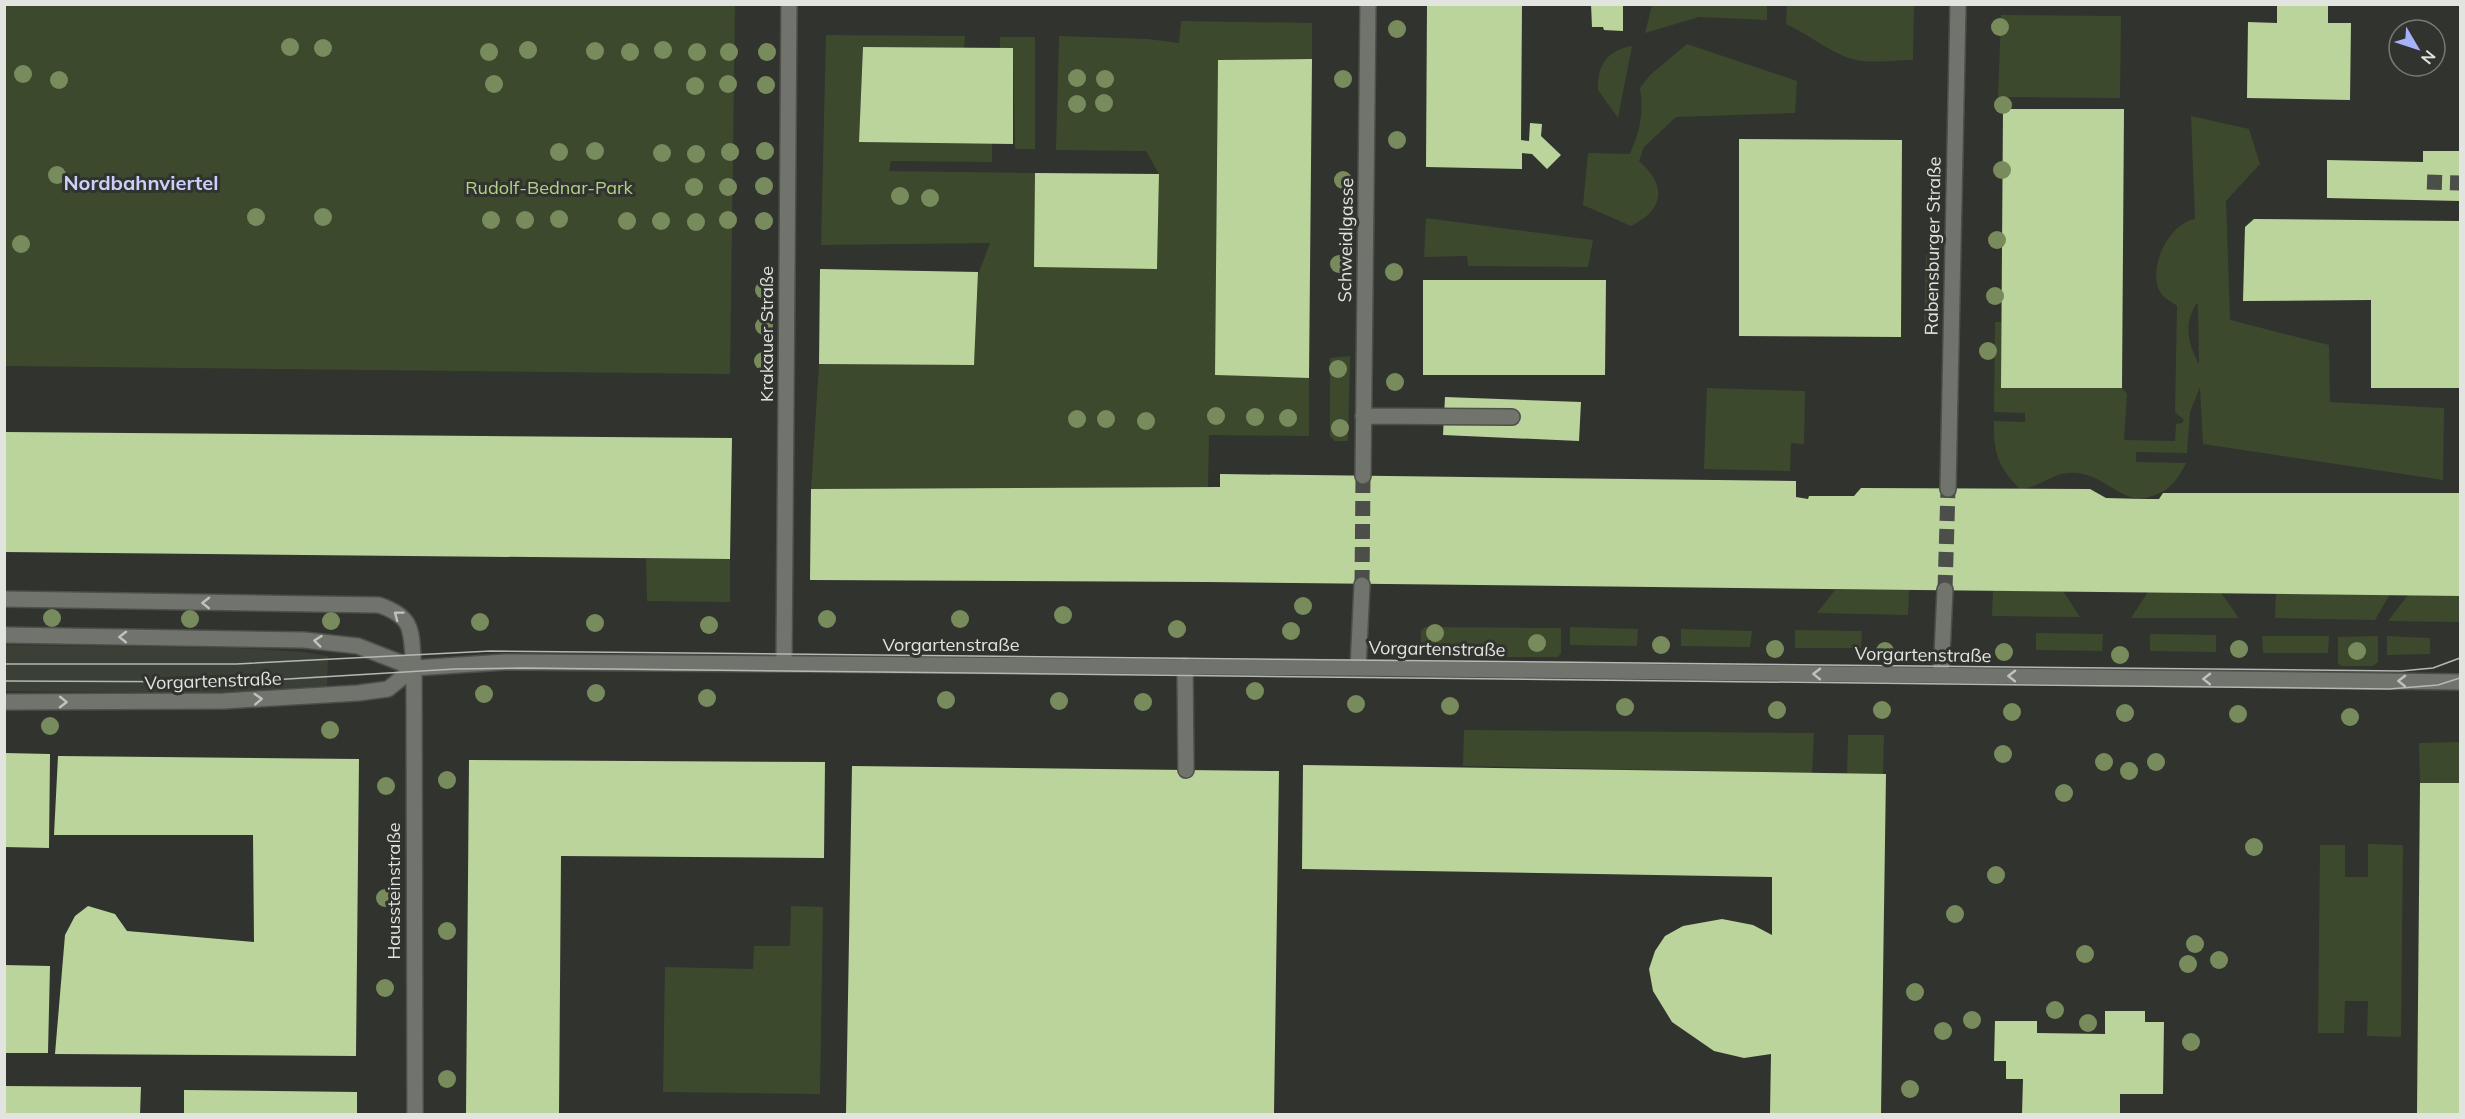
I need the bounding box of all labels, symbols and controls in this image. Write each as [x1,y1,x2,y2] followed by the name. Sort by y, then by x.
[2387,18,2447,78] north arrow
[2417,46,2440,68] text: N
[1919,156,1946,336] street label: Rabensburger Straße
[64,170,219,195] district label: Nordbahnviertel
[465,176,634,199] park label: Rudolf-Bednar-Park
[1333,178,1358,302] street label: Schweidlgasse
[755,266,778,402] street label: Krakauer Straße
[202,596,211,609] one-way arrow
[394,611,405,622] one-way arrow
[119,631,128,643] one-way arrow
[882,633,1020,656] street label: Vorgartenstraße
[314,636,323,648] one-way arrow
[1368,636,1506,661] street label: Vorgartenstraße
[1854,642,1992,667] street label: Vorgartenstraße
[144,667,282,694] street label: Vorgartenstraße
[1813,667,1822,680] one-way arrow
[2008,670,2017,682] one-way arrow
[2203,672,2212,685] one-way arrow
[2398,675,2407,687] one-way arrow
[253,693,262,706] one-way arrow
[58,696,67,709] one-way arrow
[382,822,405,960] street label: Haussteinstraße

